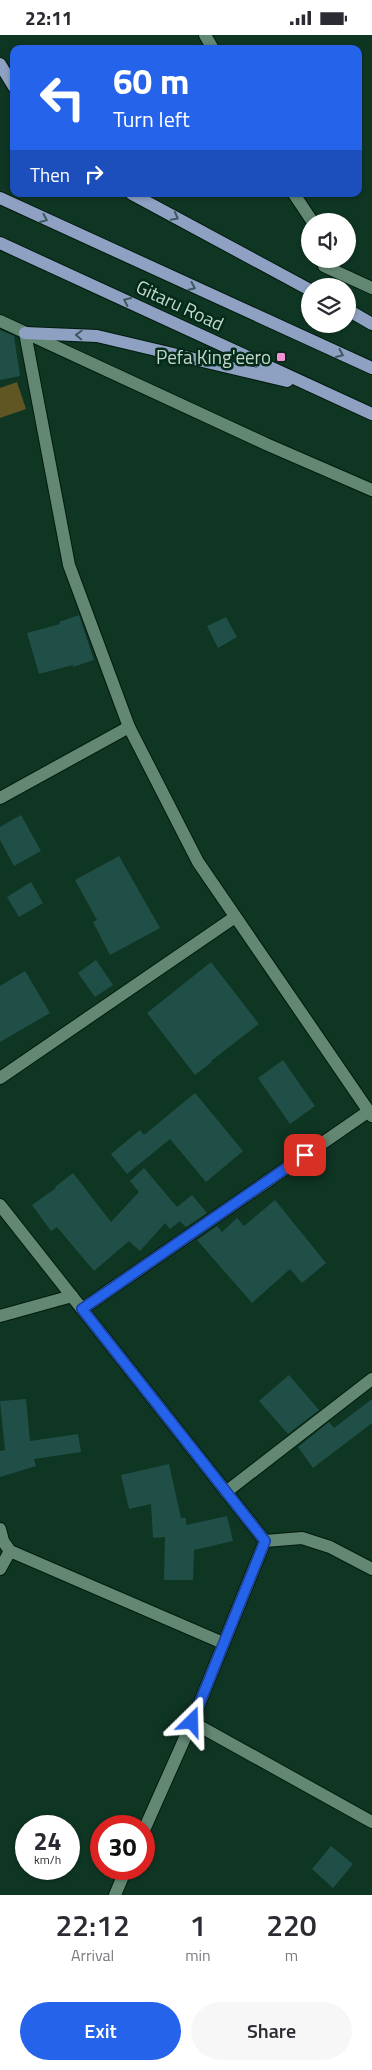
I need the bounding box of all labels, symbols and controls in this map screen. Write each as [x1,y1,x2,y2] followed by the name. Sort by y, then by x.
[25,3,72,32] text: 22:11
[113,54,189,108] text: 60 m
[30,65,95,130] icon: left
[113,102,190,136] text: Turn left
[30,160,70,189] text: Then
[80,160,108,188] icon: right
[169,211,178,221] one-way arrow
[39,213,48,224] one-way arrow
[301,213,356,333] map controls
[301,213,356,268] button: sound
[131,272,229,338] street label: Gitaru Road
[301,278,356,333] button: layers
[187,280,196,291] one-way arrow
[123,297,132,307] one-way arrow
[75,330,83,341] one-way arrow
[156,342,271,371] place label: Pefa King'eero
[335,347,344,358] one-way arrow
[275,351,287,363] marker: Pefa King'eero
[284,1134,326,1176] pin
[291,1141,319,1169] icon: arrive
[165,1695,217,1747] position arrow
[90,1815,155,1880] speed limit sign: 30
[33,1822,62,1860] text: 24
[34,1850,61,1869] text: km/h
[55,1902,130,1948] text: 22:12
[190,1902,206,1948] text: 1
[266,1902,317,1948] text: 220
[71,1943,114,1967] text: Arrival
[185,1943,211,1967] text: min
[285,1943,298,1967] text: m
[20,2002,181,2060] button: Exit
[191,2002,352,2060] button: Share

